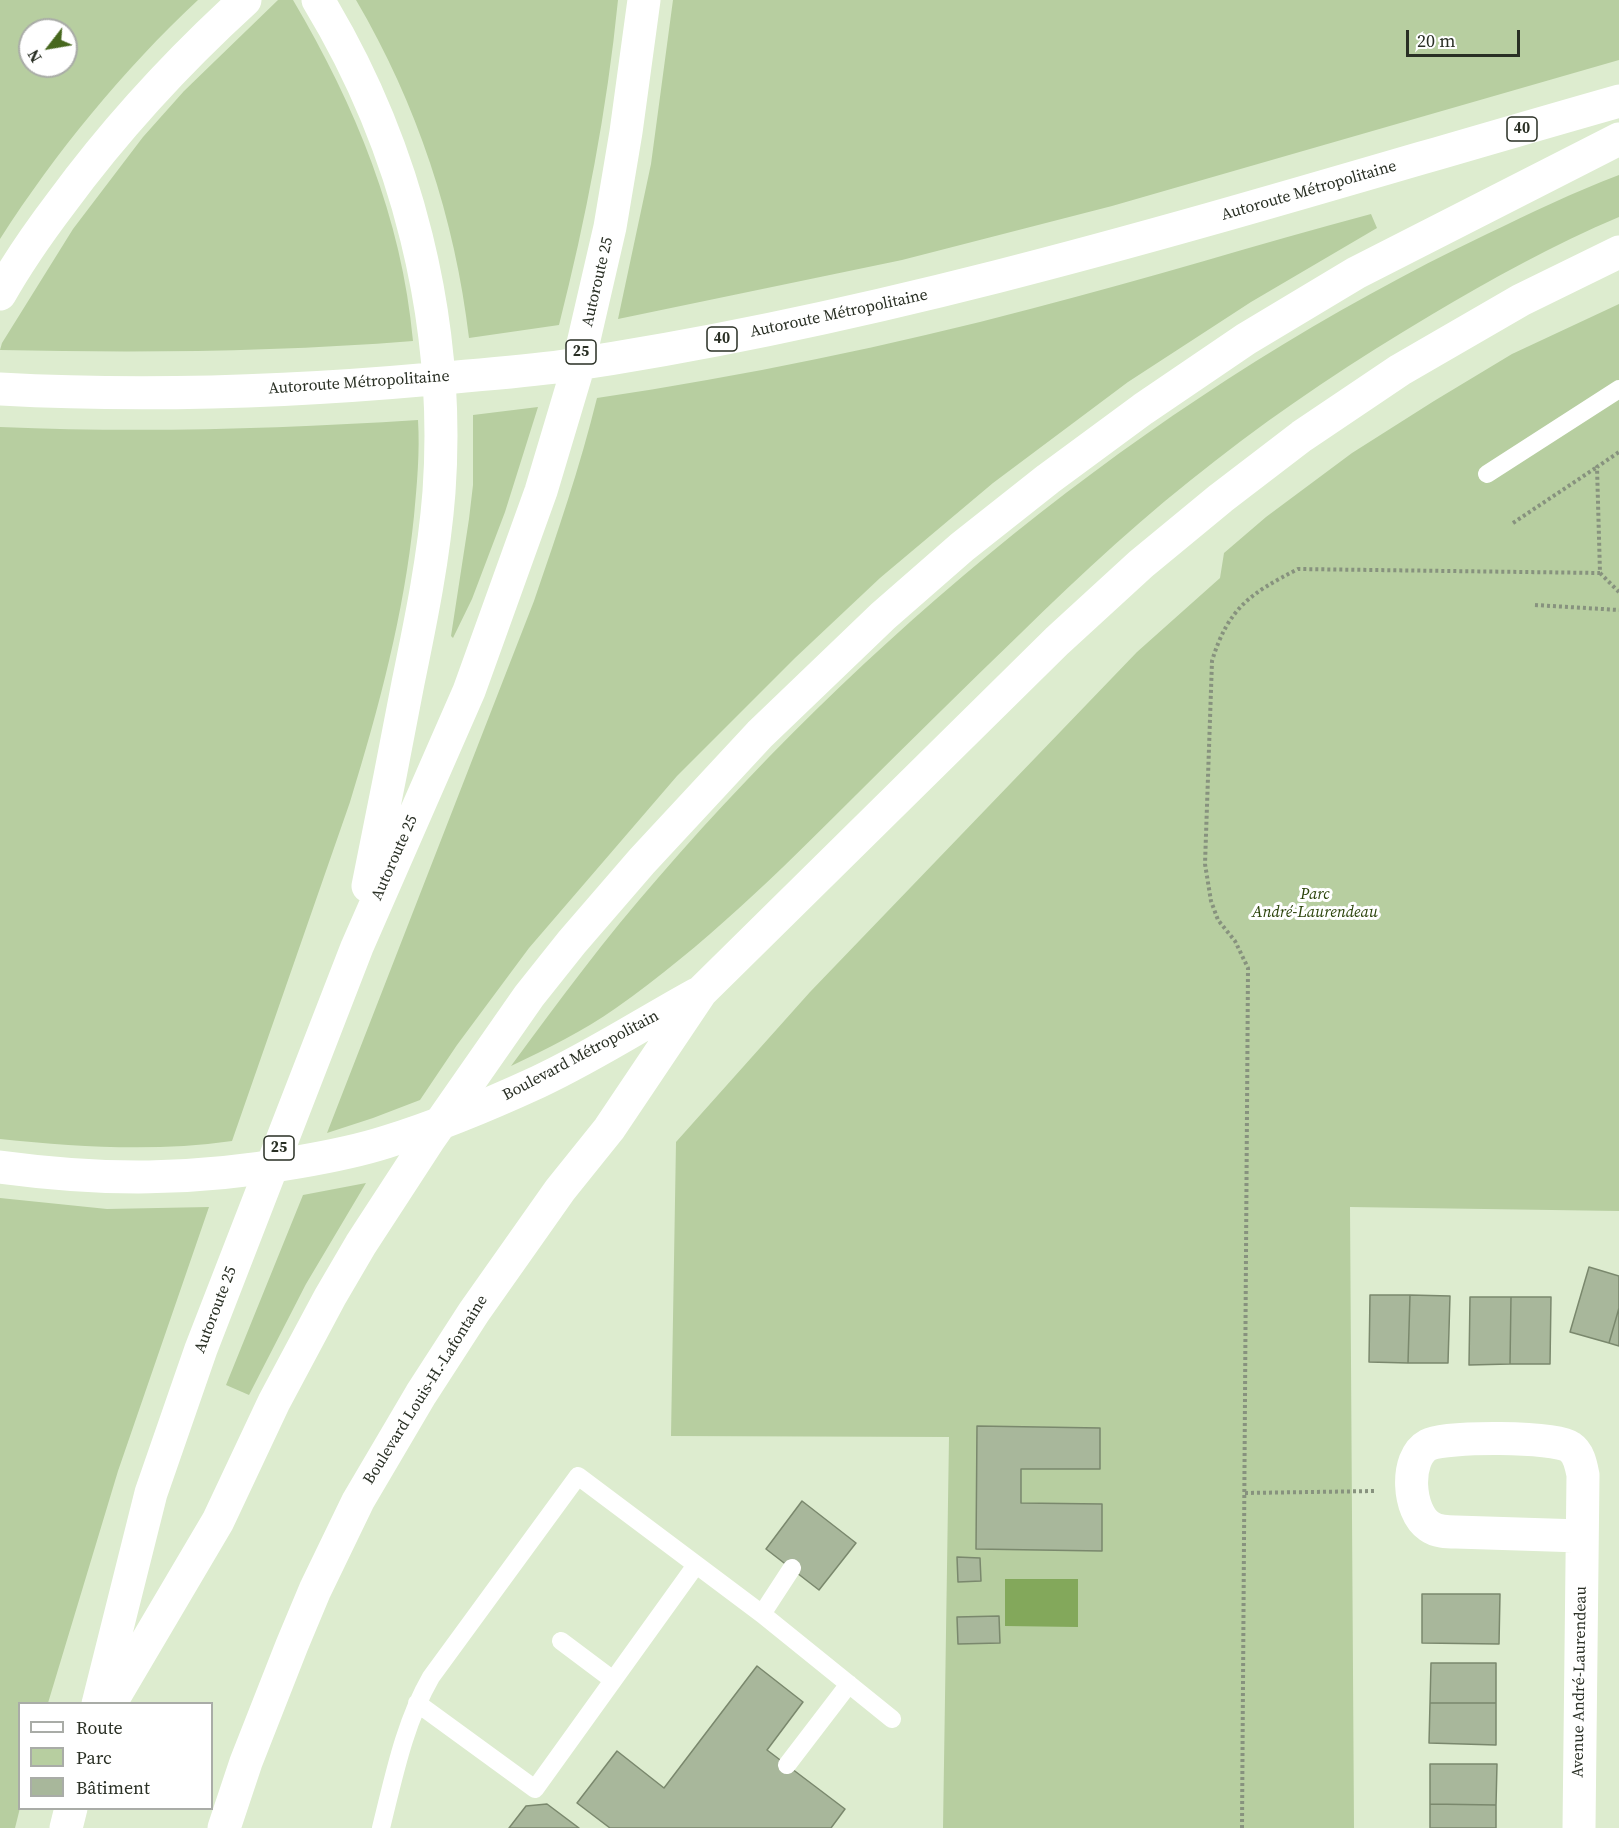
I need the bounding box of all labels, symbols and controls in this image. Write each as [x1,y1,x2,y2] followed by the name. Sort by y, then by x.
[18,18,78,78] north arrow
[1409,18,1523,56] scale bar
[1417,28,1455,53] text: 20 m
[22,46,47,67] text: N
[1507,117,1537,141] road number: 40
[1219,157,1399,225] street label: Autoroute Métropolitaine
[578,235,618,329] street label: Autoroute 25
[748,286,930,342] street label: Autoroute Métropolitaine
[707,327,737,351] road number: 40
[566,340,596,364] road number: 25
[268,367,450,399] street label: Autoroute Métropolitaine
[368,812,422,904] street label: Autoroute 25
[1252,885,1378,923] park label: Parc André-Laurendeau
[500,1007,662,1105] street label: Boulevard Métropolitain
[264,1136,294,1160] road number: 25
[191,1264,241,1356] street label: Autoroute 25
[360,1292,492,1488] street label: Boulevard Louis-H.-Lafontaine
[1569,1586,1591,1778] street label: Avenue André-Laurendeau
[18,1702,213,1810] legend
[76,1715,123,1740] text: Route
[76,1745,112,1770] text: Parc
[76,1775,150,1800] text: Bâtiment

